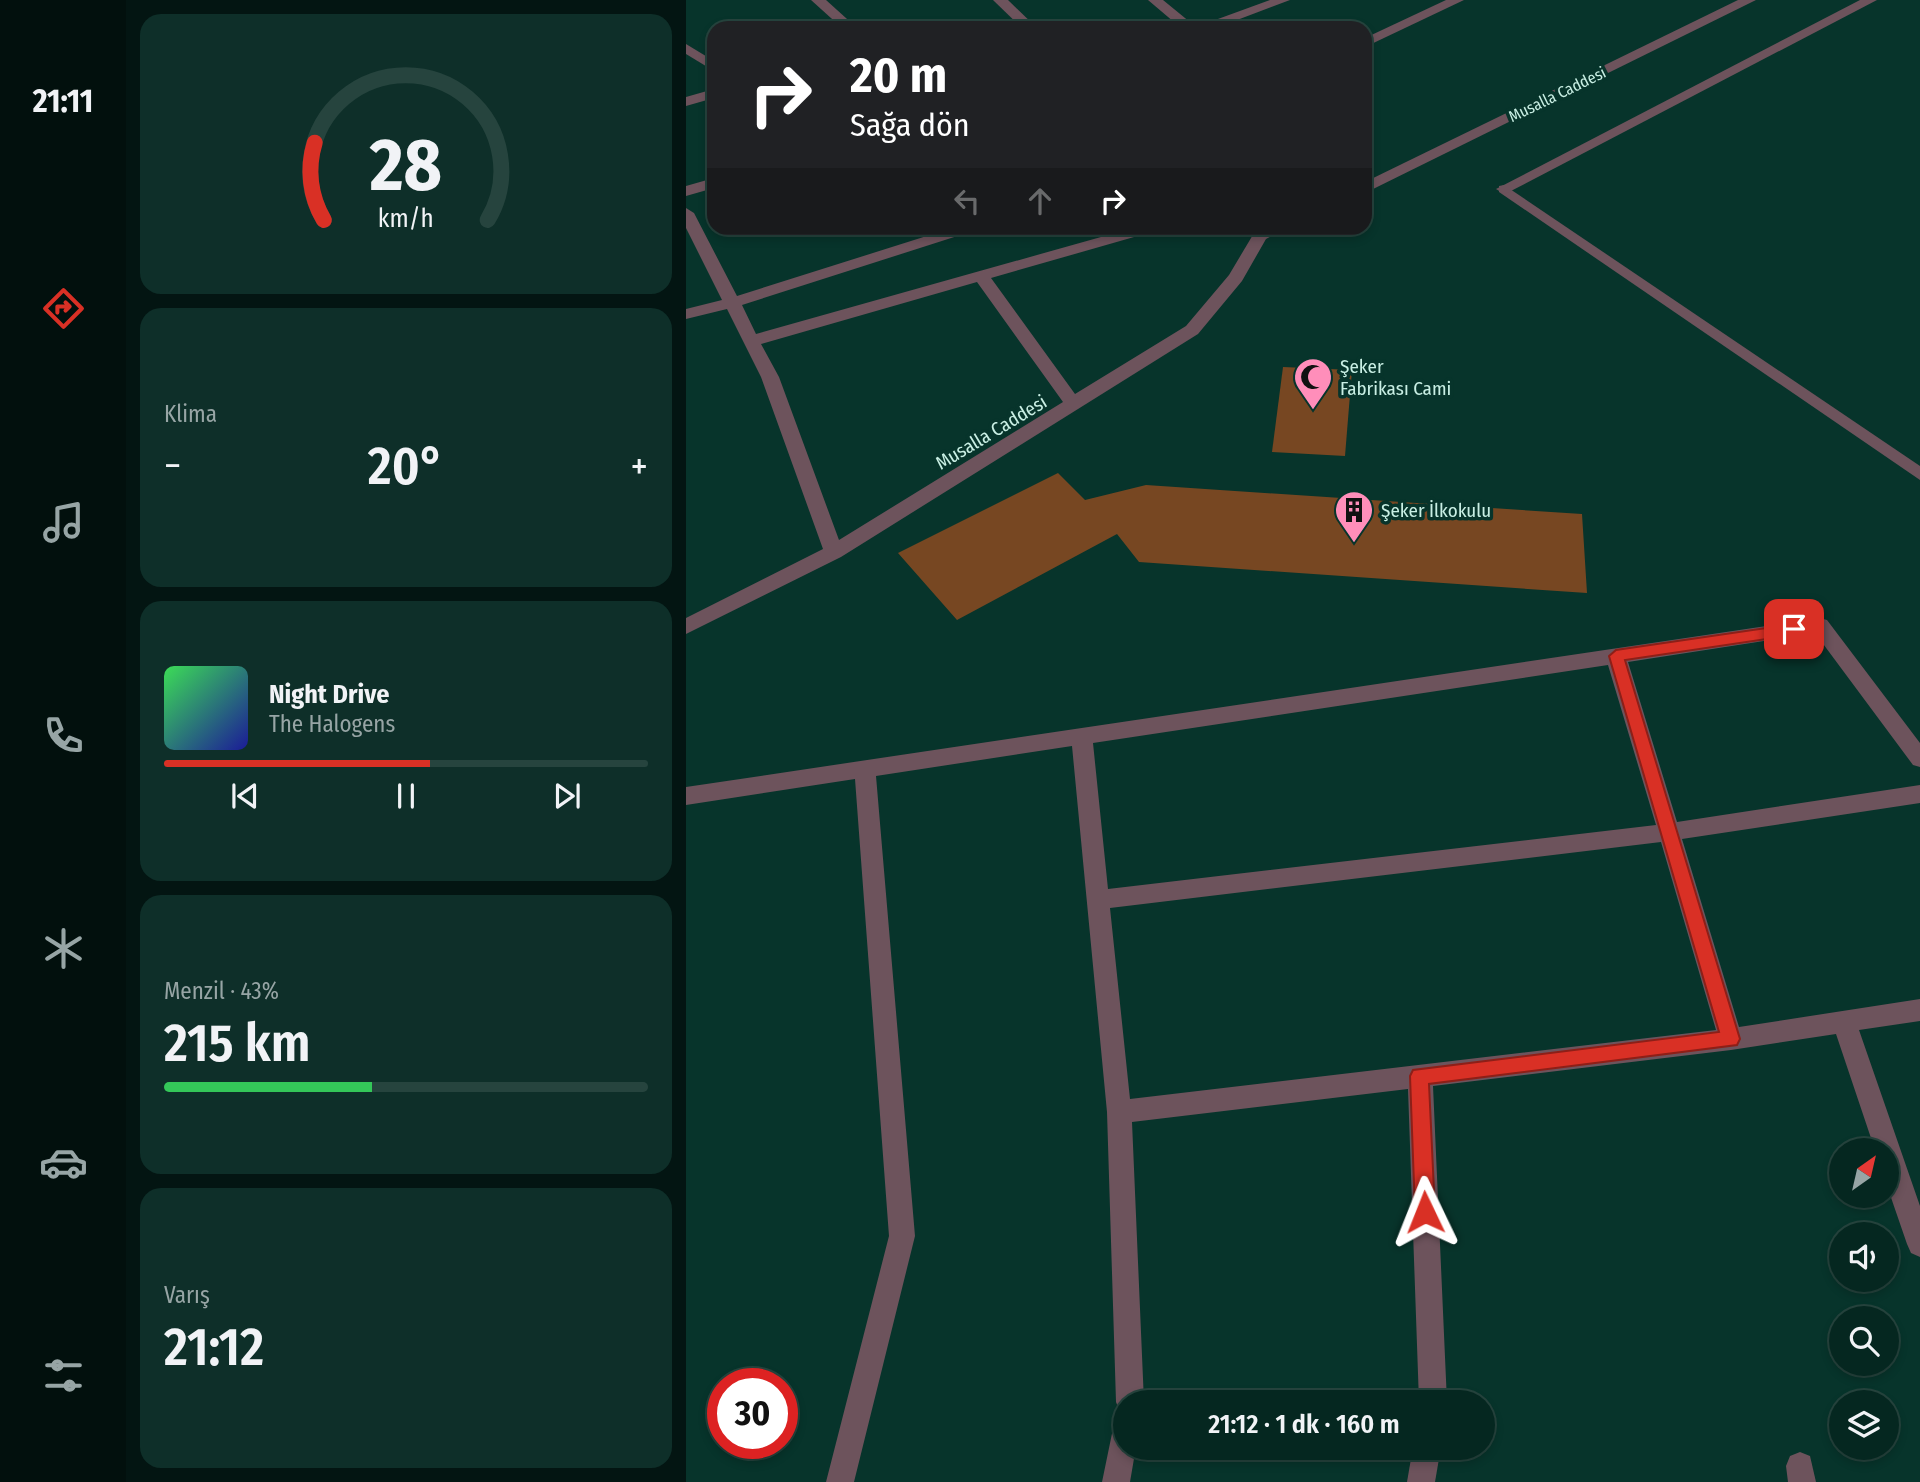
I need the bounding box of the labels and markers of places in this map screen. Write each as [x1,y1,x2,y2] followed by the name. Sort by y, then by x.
[1340,355,1451,400] place label: Şeker Fabrikası Cami
[1292,356,1334,411] mosque icon: Şeker Fabrikası Cami
[1333,489,1375,544] building icon: Şeker İlkokulu
[1381,499,1491,522] place label: Şeker İlkokulu
[1764,599,1824,659] pin

